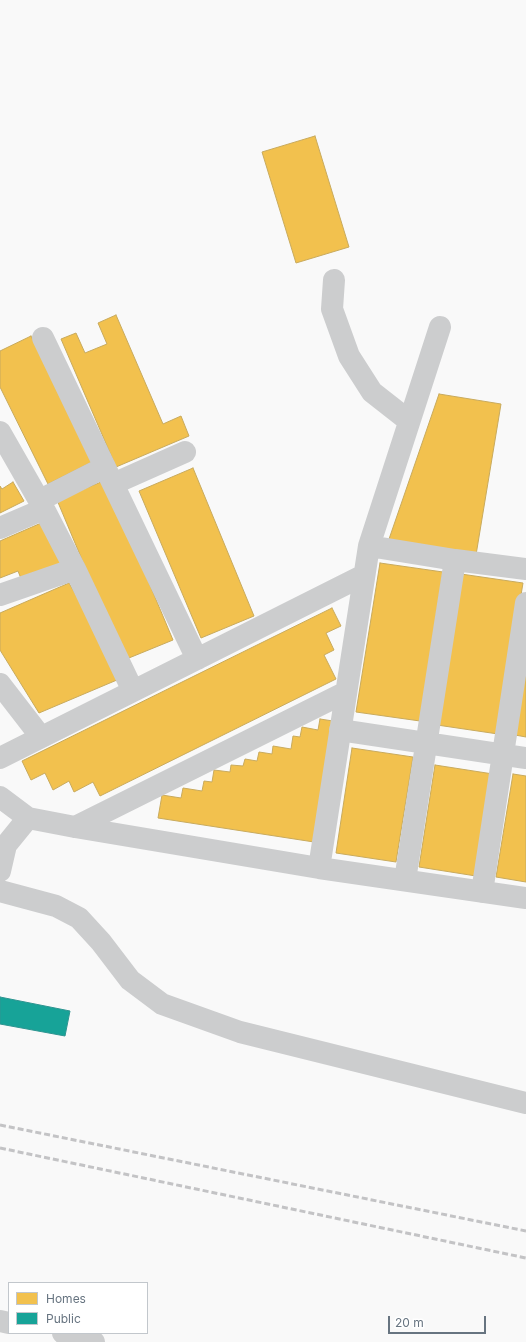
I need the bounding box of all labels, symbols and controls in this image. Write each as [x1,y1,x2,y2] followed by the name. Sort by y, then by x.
[8,1282,148,1334] legend
[46,1291,86,1306] text: Homes
[390,1308,488,1334] scale bar
[46,1311,81,1326] text: Public
[395,1315,424,1330] text: 20 m

